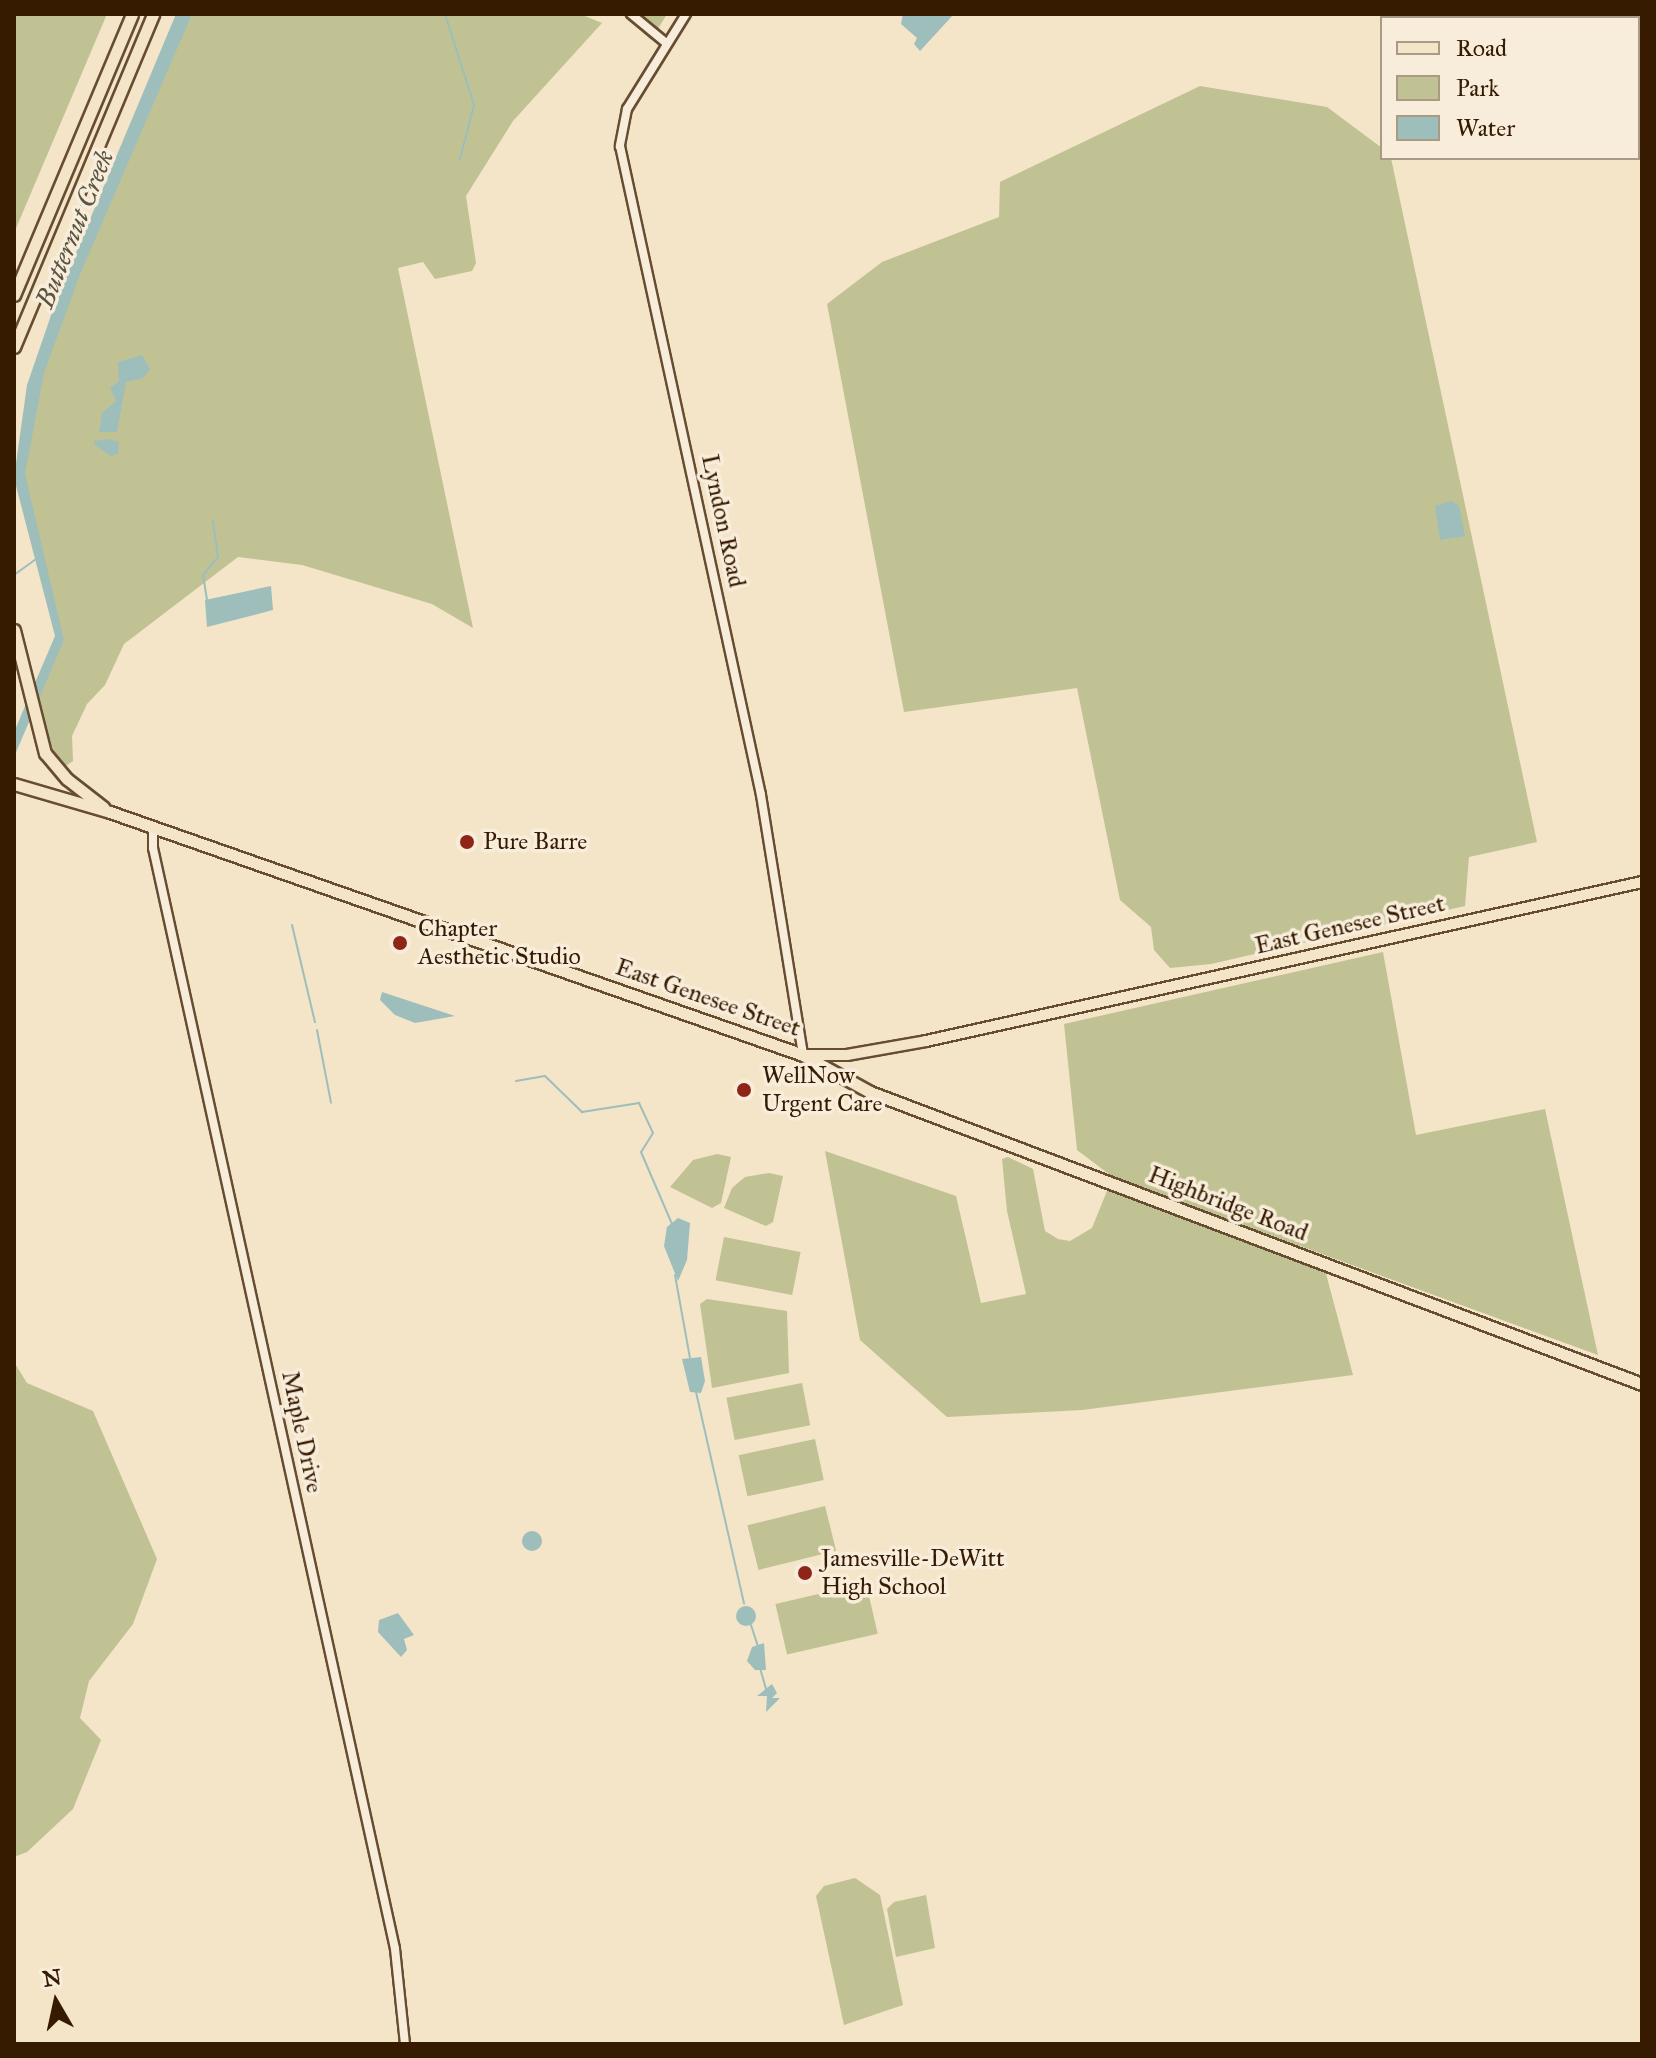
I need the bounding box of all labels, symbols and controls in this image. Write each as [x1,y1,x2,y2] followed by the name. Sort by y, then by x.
[1380,16,1640,160] legend
[1456,33,1507,63] text: Road
[1456,73,1499,103] text: Park
[1456,113,1515,143] text: Water
[29,146,121,312] water label: Butternut Creek
[695,452,751,590] street label: Lyndon Road
[483,828,587,856] place label: Pure Barre
[458,833,476,851] marker: Pure Barre
[1252,889,1448,961] street label: East Genesee Street
[418,915,581,971] place label: Chapter Aesthetic Studio
[389,932,411,954] marker: Chapter Aesthetic Studio
[612,953,804,1043] street label: East Genesee Street
[762,1062,882,1118] place label: WellNow Urgent Care
[733,1079,755,1101] marker: WellNow Urgent Care
[1144,1160,1312,1248] street label: Highbridge Road
[275,1368,329,1496] street label: Maple Drive
[821,1545,1005,1601] place label: Jamesville-DeWitt High School
[796,1564,814,1582] marker: Jamesville-DeWitt High School
[16,1962,96,2042] north arrow
[41,1963,63,1993] text: N

